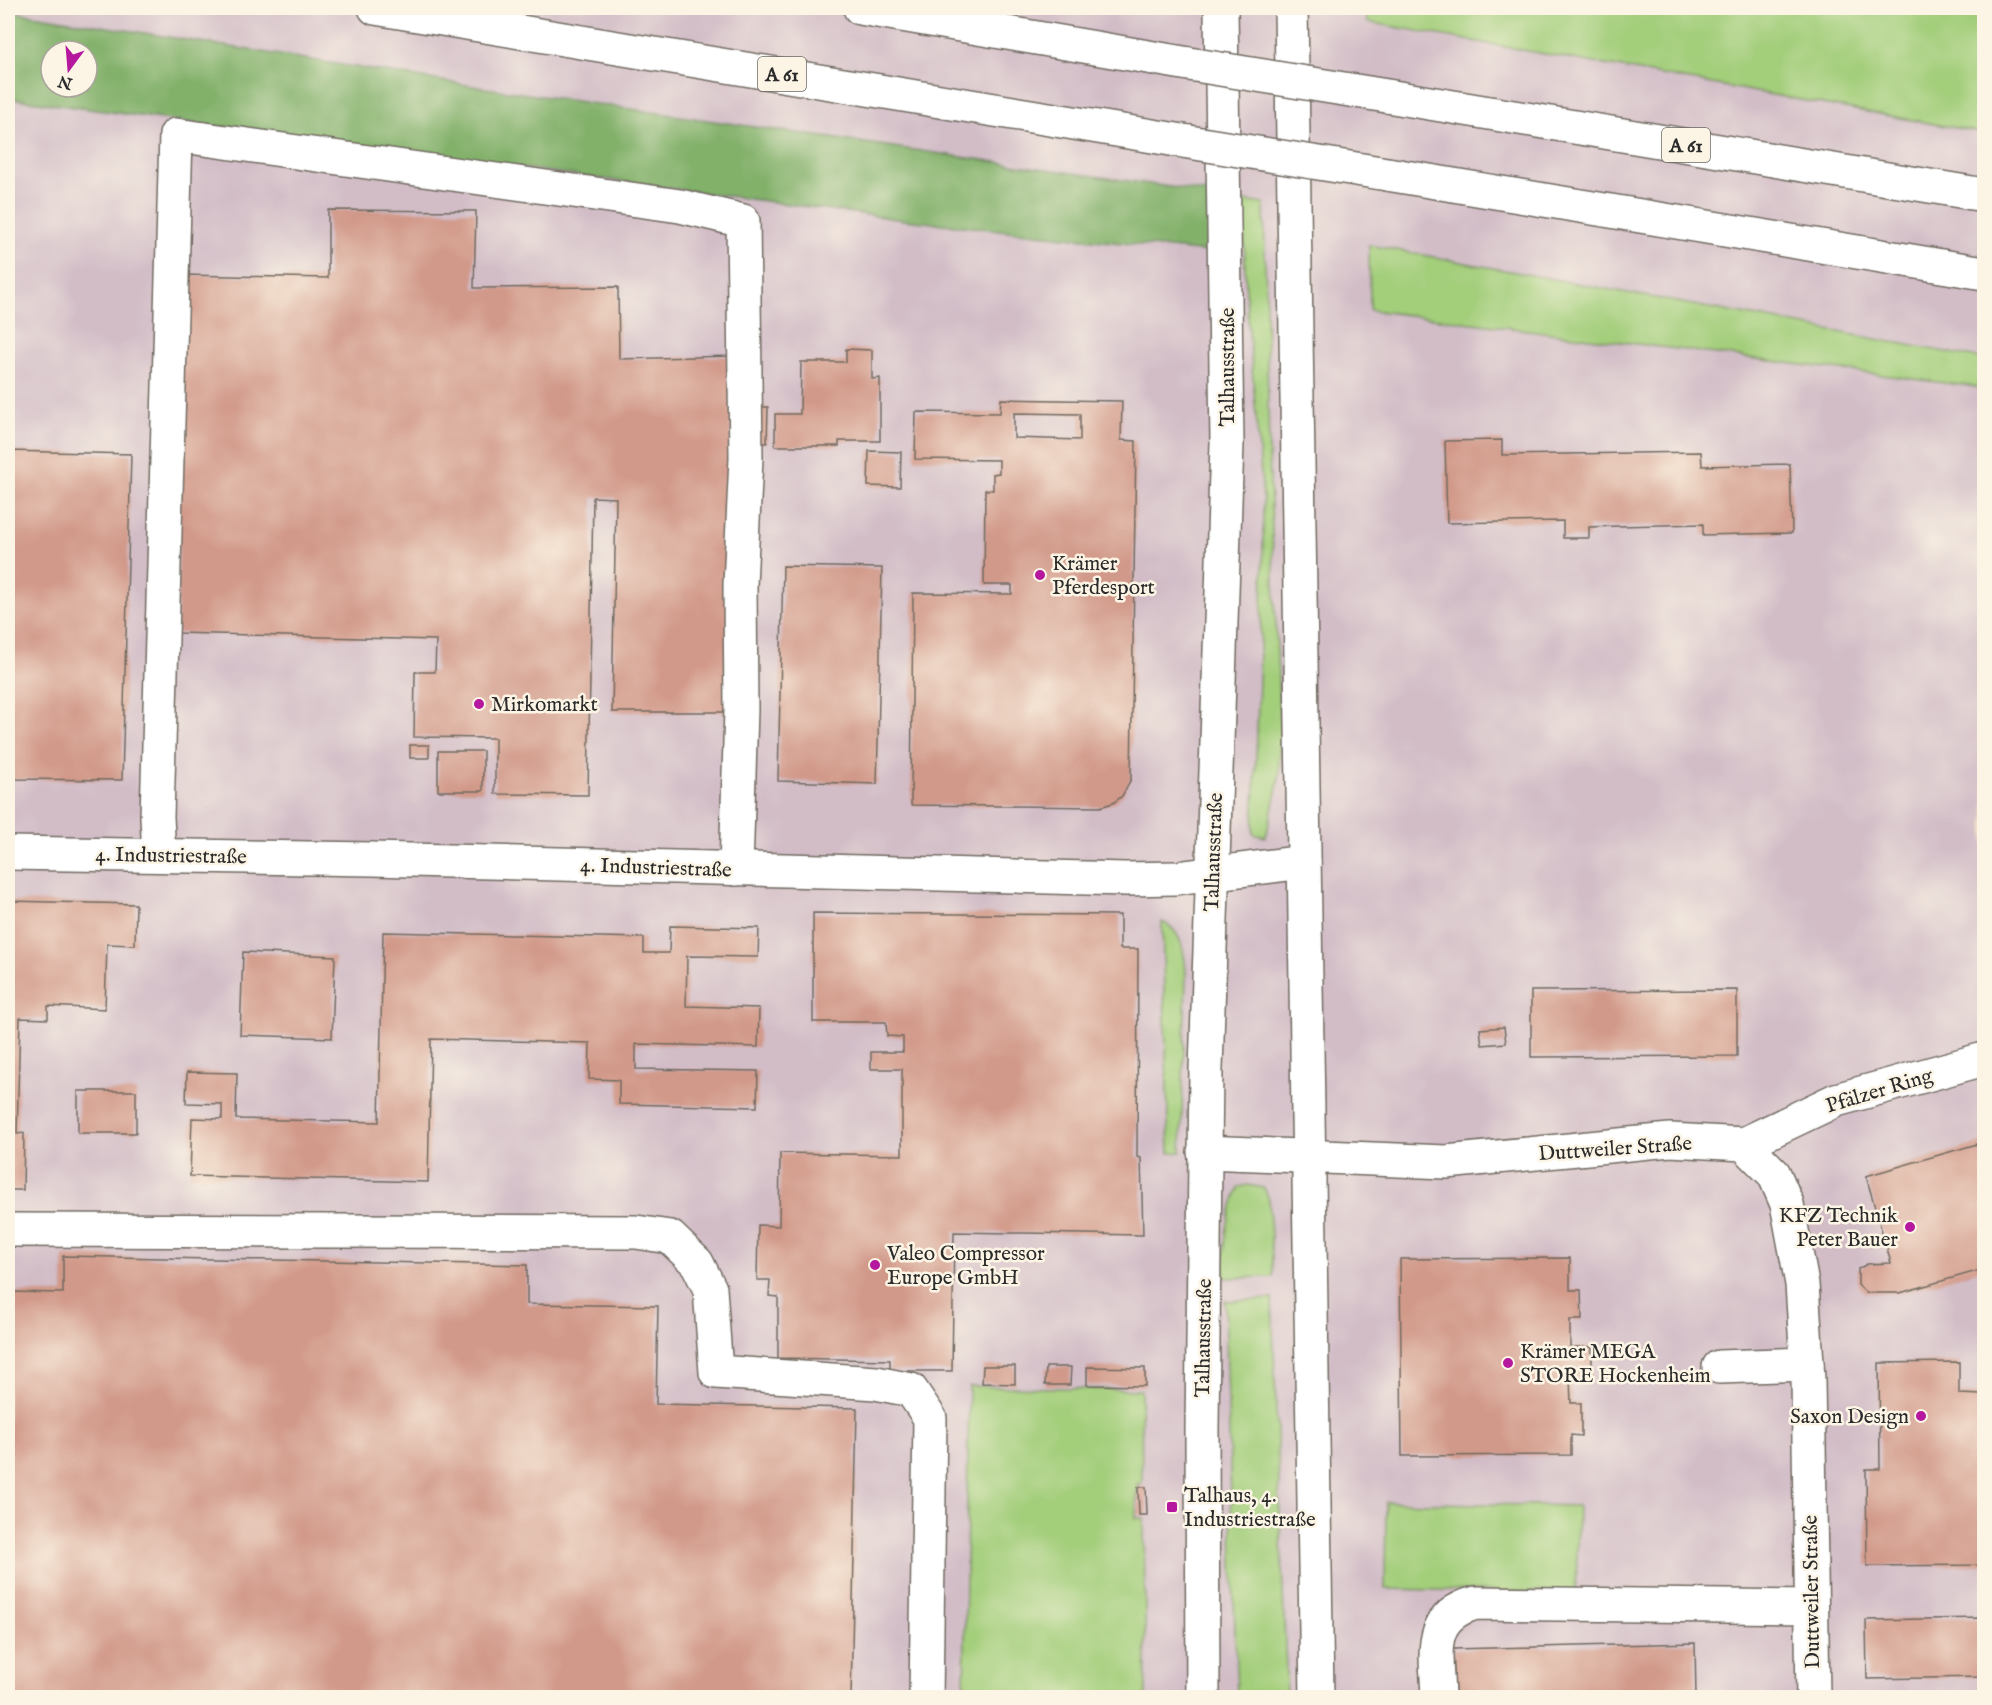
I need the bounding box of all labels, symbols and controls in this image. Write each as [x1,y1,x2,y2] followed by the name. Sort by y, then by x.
[39,39,99,99] north arrow
[758,57,806,91] road number: A 61
[56,70,76,93] text: N
[1662,128,1710,162] road number: A 61
[1215,307,1242,426] street label: Talhausstraße
[1052,551,1155,602] place label: Krämer Pferdesport
[1033,568,1047,582] marker: Krämer Pferdesport
[491,692,598,719] place label: Mirkomarkt
[472,697,486,711] marker: Mirkomarkt
[1199,792,1230,912] street label: Talhausstraße
[95,842,247,871] street label: 4. Industriestraße
[580,852,732,885] street label: 4. Industriestraße
[1823,1062,1937,1120] street label: Pfälzer Ring
[1537,1131,1693,1168] street label: Duttweiler Straße
[1779,1203,1899,1254] place label: KFZ Technik Peter Bauer
[1903,1220,1917,1234] marker: KFZ Technik Peter Bauer
[886,1241,1045,1292] place label: Valeo Compressor Europe GmbH
[868,1258,882,1272] marker: Valeo Compressor Europe GmbH
[1190,1278,1219,1398] street label: Talhausstraße
[1520,1339,1711,1390] place label: Krämer MEGA STORE Hockenheim
[1501,1356,1515,1370] marker: Krämer MEGA STORE Hockenheim
[1790,1404,1909,1431] place label: Saxon Design
[1914,1409,1928,1423] marker: Saxon Design
[1184,1483,1316,1534] place label: Talhaus, 4. Industriestraße
[1165,1500,1179,1514] marker: Talhaus, 4. Industriestraße
[1798,1514,1827,1669] street label: Duttweiler Straße

